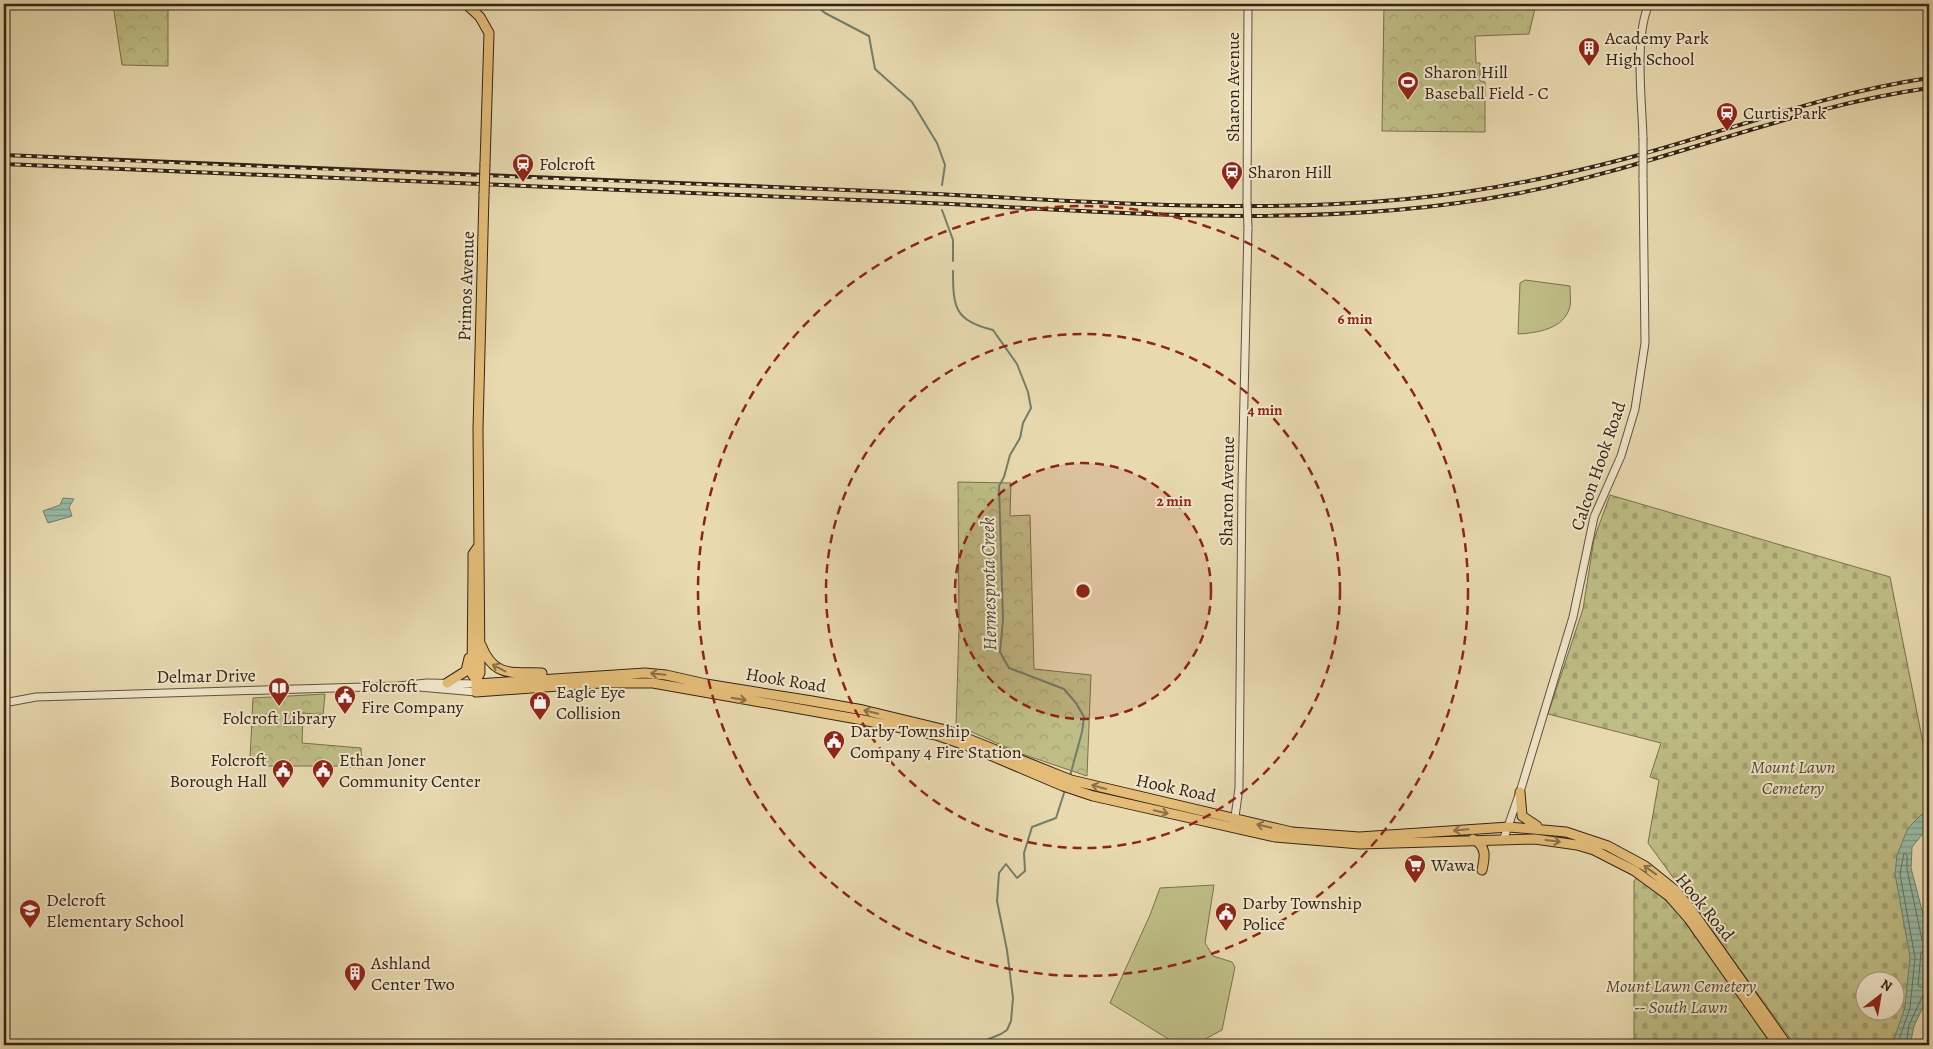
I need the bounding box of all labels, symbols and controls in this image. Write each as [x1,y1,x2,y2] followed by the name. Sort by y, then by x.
[1604,26,1709,71] place label: Academy Park High School
[1221,32,1245,142] street label: Sharon Avenue
[1577,36,1601,67] building icon: Academy Park High School
[1424,60,1549,105] place label: Sharon Hill Baseball Field - C
[1396,70,1420,101] sports icon: Sharon Hill Baseball Field - C
[1715,101,1739,132] station icon: Curtis Park
[1743,101,1827,125] place label: Curtis Park
[511,152,535,183] station icon: Folcroft
[539,152,596,176] place label: Folcroft
[1220,160,1244,191] station icon: Sharon Hill
[1248,160,1332,184] place label: Sharon Hill
[452,231,480,341] street label: Primos Avenue
[1338,309,1373,329] text: 6 min
[1565,398,1631,534] street label: Calcon Hook Road
[1247,400,1283,420] text: 4 min
[1214,436,1240,546] street label: Sharon Avenue
[1156,491,1192,511] text: 2 min
[975,517,1003,651] water label: Hermesprota Creek
[1074,582,1092,600] centre of rings
[744,662,828,698] street label: Hook Road
[156,663,256,689] street label: Delmar Drive
[492,663,507,673] one-way arrow
[650,670,666,679] one-way arrow
[361,674,465,719] place label: Folcroft Fire Company
[267,676,291,707] library icon: Folcroft Library
[556,680,626,725] place label: Eagle Eye Collision
[333,684,357,715] public building icon: Folcroft Fire Company
[528,690,552,721] shop icon: Eagle Eye Collision
[731,694,747,704] one-way arrow
[222,706,337,730] place label: Folcroft Library
[864,707,880,716] one-way arrow
[850,719,1022,764] place label: Darby Township Company 4 Fire Station
[822,729,846,760] public building icon: Darby Township Company 4 Fire Station
[169,748,268,793] place label: Folcroft Borough Hall
[339,748,481,793] place label: Ethan Joner Community Center
[1751,755,1836,800] park label: Mount Lawn Cemetery
[271,758,295,789] public building icon: Folcroft Borough Hall
[311,758,335,789] public building icon: Ethan Joner Community Center
[1134,768,1218,808] street label: Hook Road
[1091,782,1107,791] one-way arrow
[1153,808,1169,817] one-way arrow
[1257,821,1273,830] one-way arrow
[1453,826,1469,835] one-way arrow
[1545,836,1561,846] one-way arrow
[1403,853,1427,884] supermarket icon: Wawa
[1430,853,1476,877] place label: Wawa
[1643,865,1657,875] one-way arrow
[1670,868,1740,946] street label: Hook Road
[46,888,184,933] place label: Delcroft Elementary School
[1242,891,1362,936] place label: Darby Township Police
[18,898,42,929] school or university icon: Delcroft Elementary School
[1214,901,1238,932] public building icon: Darby Township Police
[370,951,455,996] place label: Ashland Center Two
[343,961,367,992] building icon: Ashland Center Two
[1856,972,1906,1022] north arrow
[1606,974,1756,1019] park label: Mount Lawn Cemetery -- South Lawn
[1877,975,1896,996] text: N

